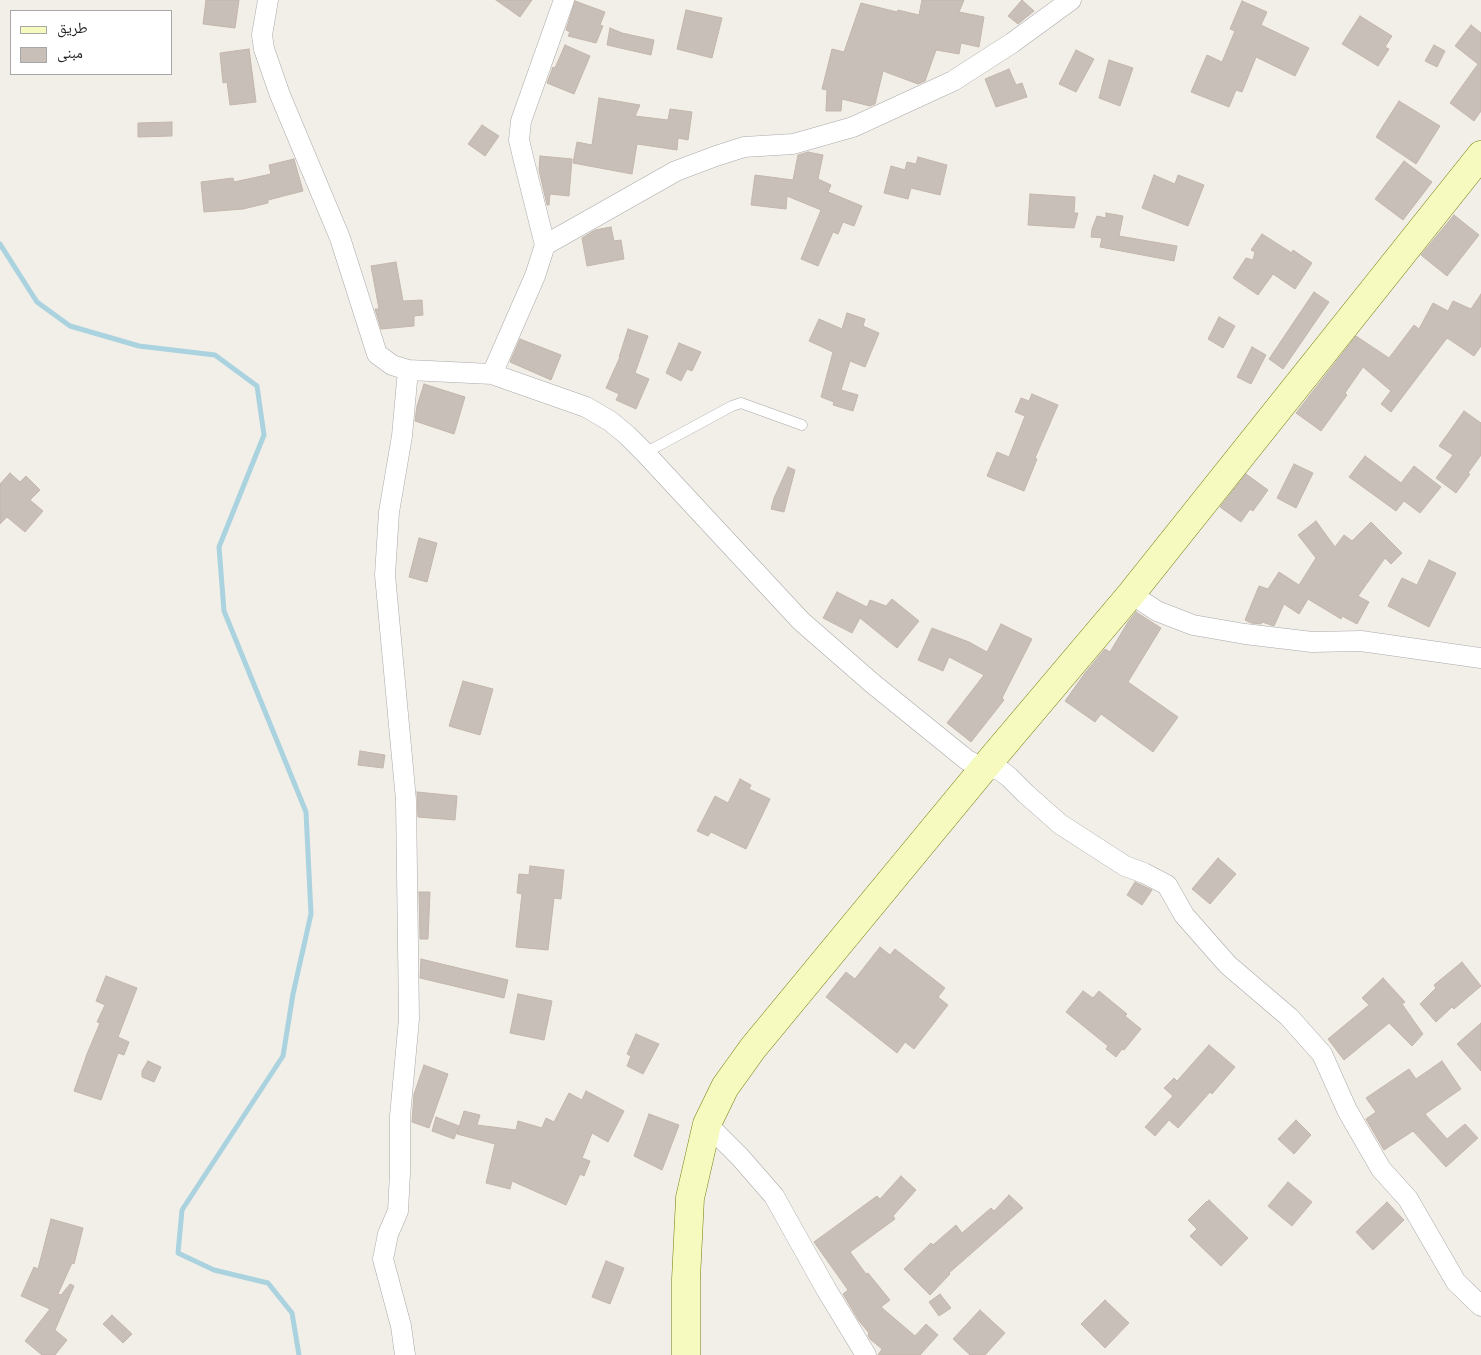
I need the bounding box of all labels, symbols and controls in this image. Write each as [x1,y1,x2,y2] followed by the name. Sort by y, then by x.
[10,10,172,75] legend
[57,18,88,37] text: طريق
[57,43,83,62] text: مبنى

